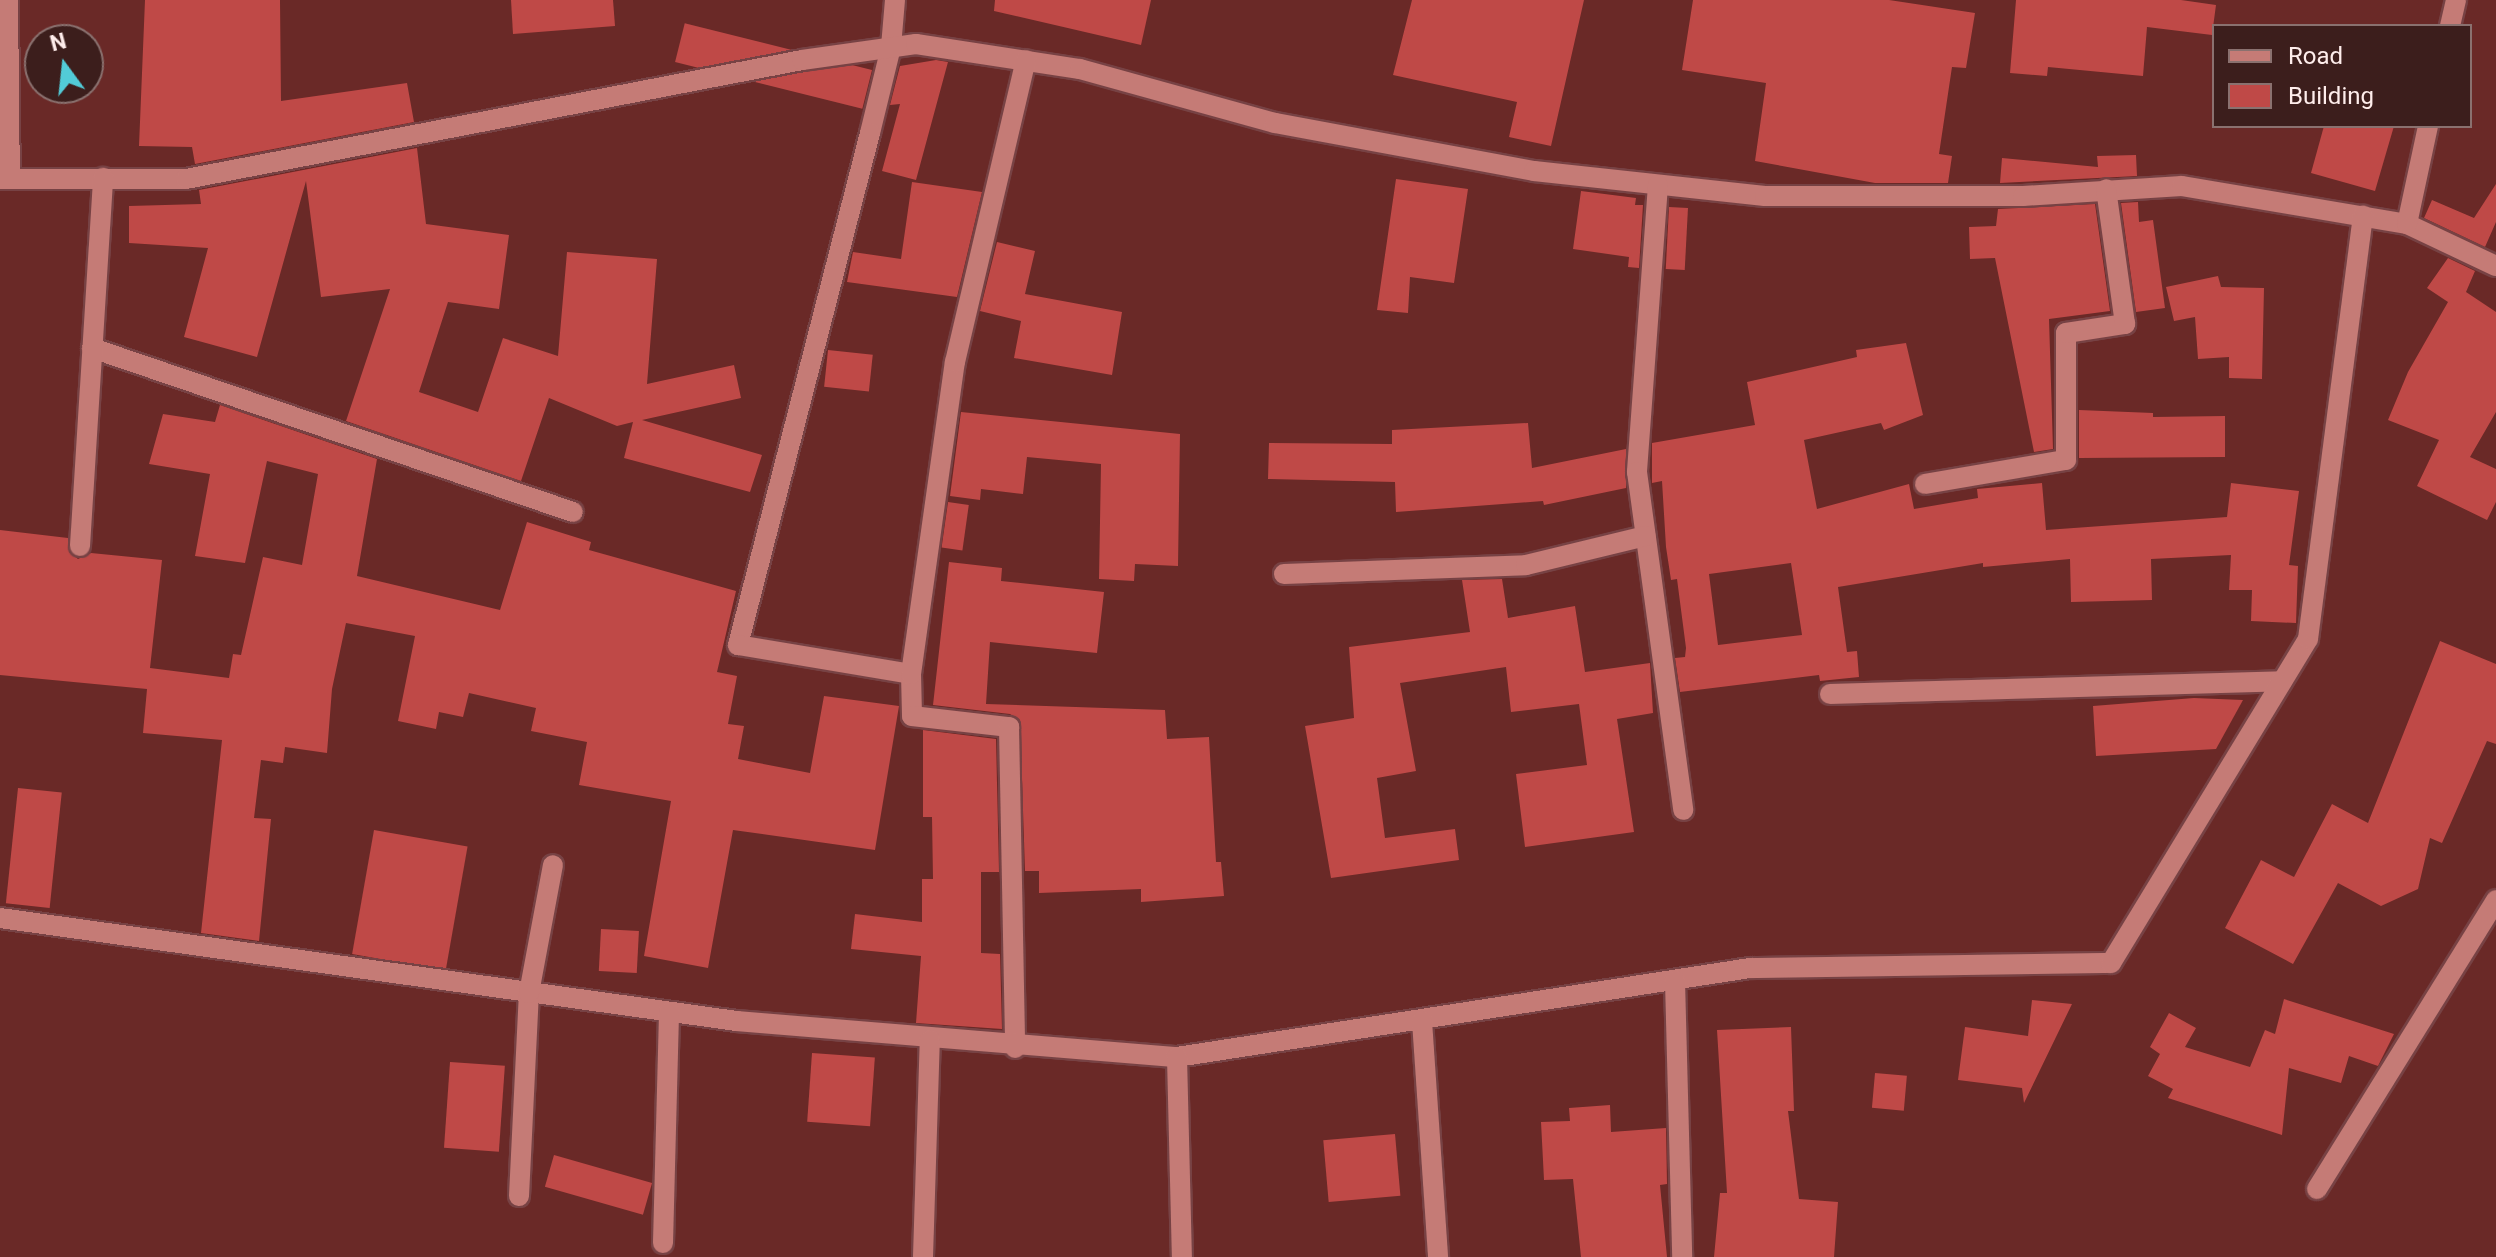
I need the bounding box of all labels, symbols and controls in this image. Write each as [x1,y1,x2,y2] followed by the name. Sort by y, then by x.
[24,24,104,104] north arrow
[2212,24,2472,128] legend
[47,28,69,56] text: N
[2288,42,2343,70] text: Road
[2288,82,2374,110] text: Building

